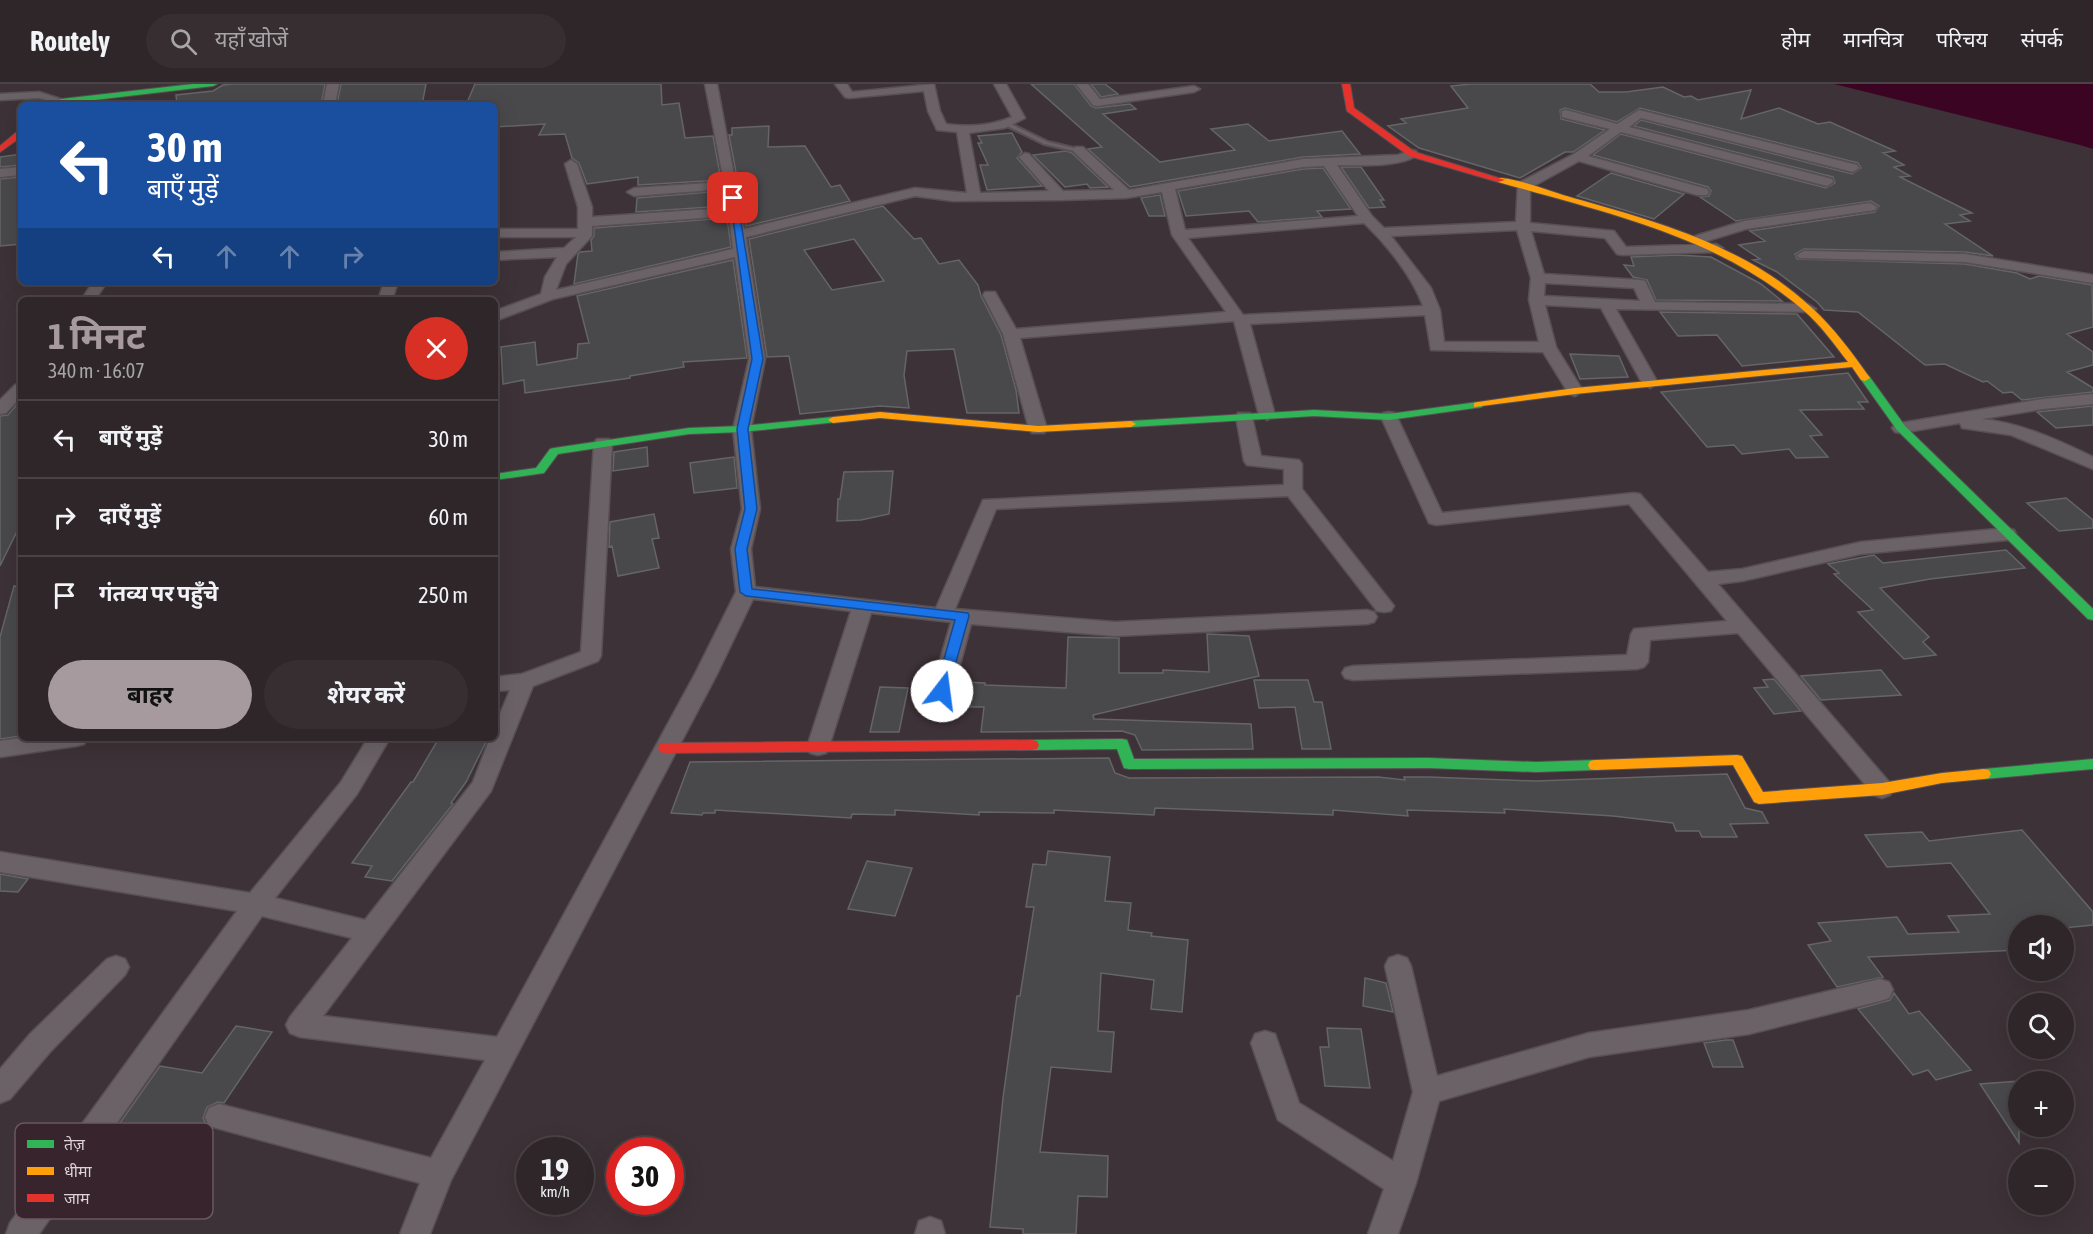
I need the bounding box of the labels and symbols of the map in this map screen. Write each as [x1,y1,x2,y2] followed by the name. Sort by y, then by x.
[707,172,758,223] pin
[910,659,974,723] position arrow
[15,1123,213,1219] legend
[64,1135,86,1153] text: तेज़
[606,1137,684,1215] speed limit sign: 30
[64,1162,93,1180] text: धीमा
[64,1189,90,1207] text: जाम

